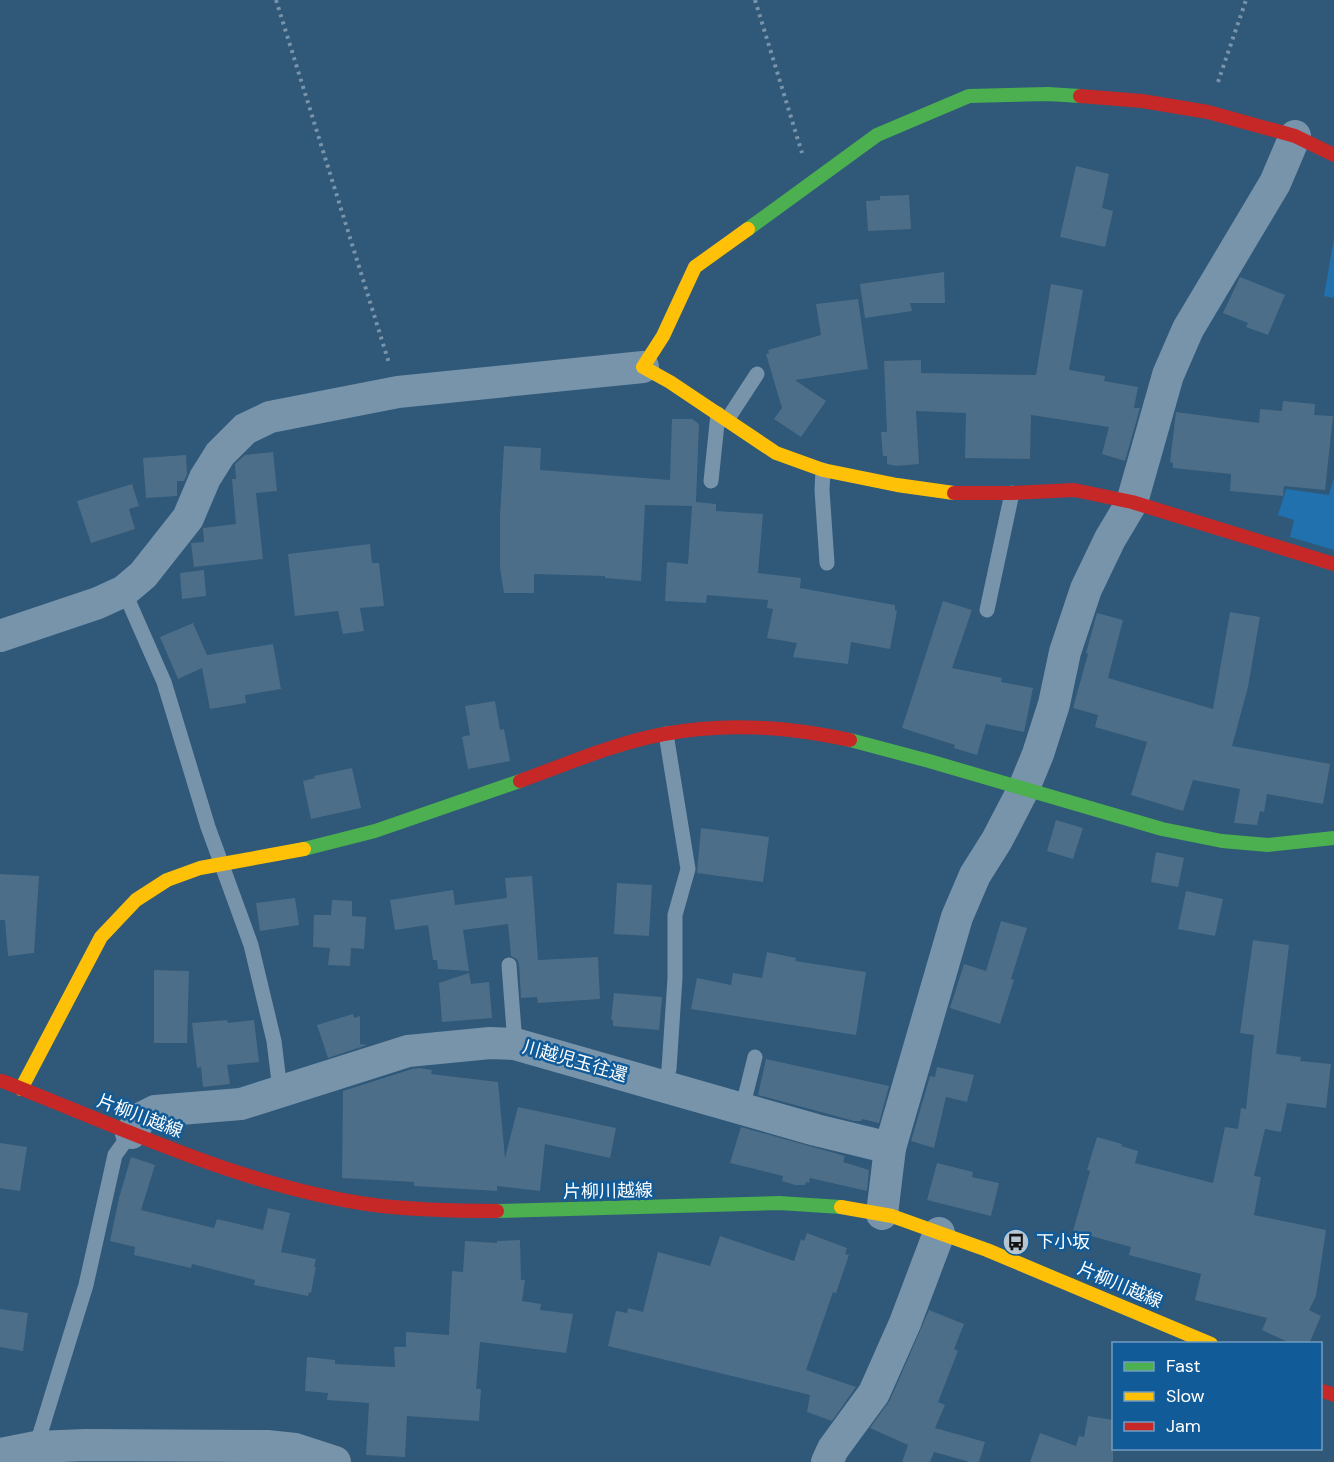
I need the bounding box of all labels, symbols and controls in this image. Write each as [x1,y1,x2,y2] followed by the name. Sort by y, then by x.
[520,1035,630,1087] street label: 川越児玉往還
[94,1089,186,1143] street label: 片柳川越線
[563,1178,653,1204] street label: 片柳川越線
[1001,1227,1031,1257] bus stop icon: 下小坂
[1036,1230,1090,1254] place label: 下小坂
[1074,1256,1166,1314] street label: 片柳川越線
[1112,1342,1322,1450] legend
[1166,1354,1201,1378] text: Fast
[1166,1384,1205,1408] text: Slow
[1166,1414,1201,1438] text: Jam

